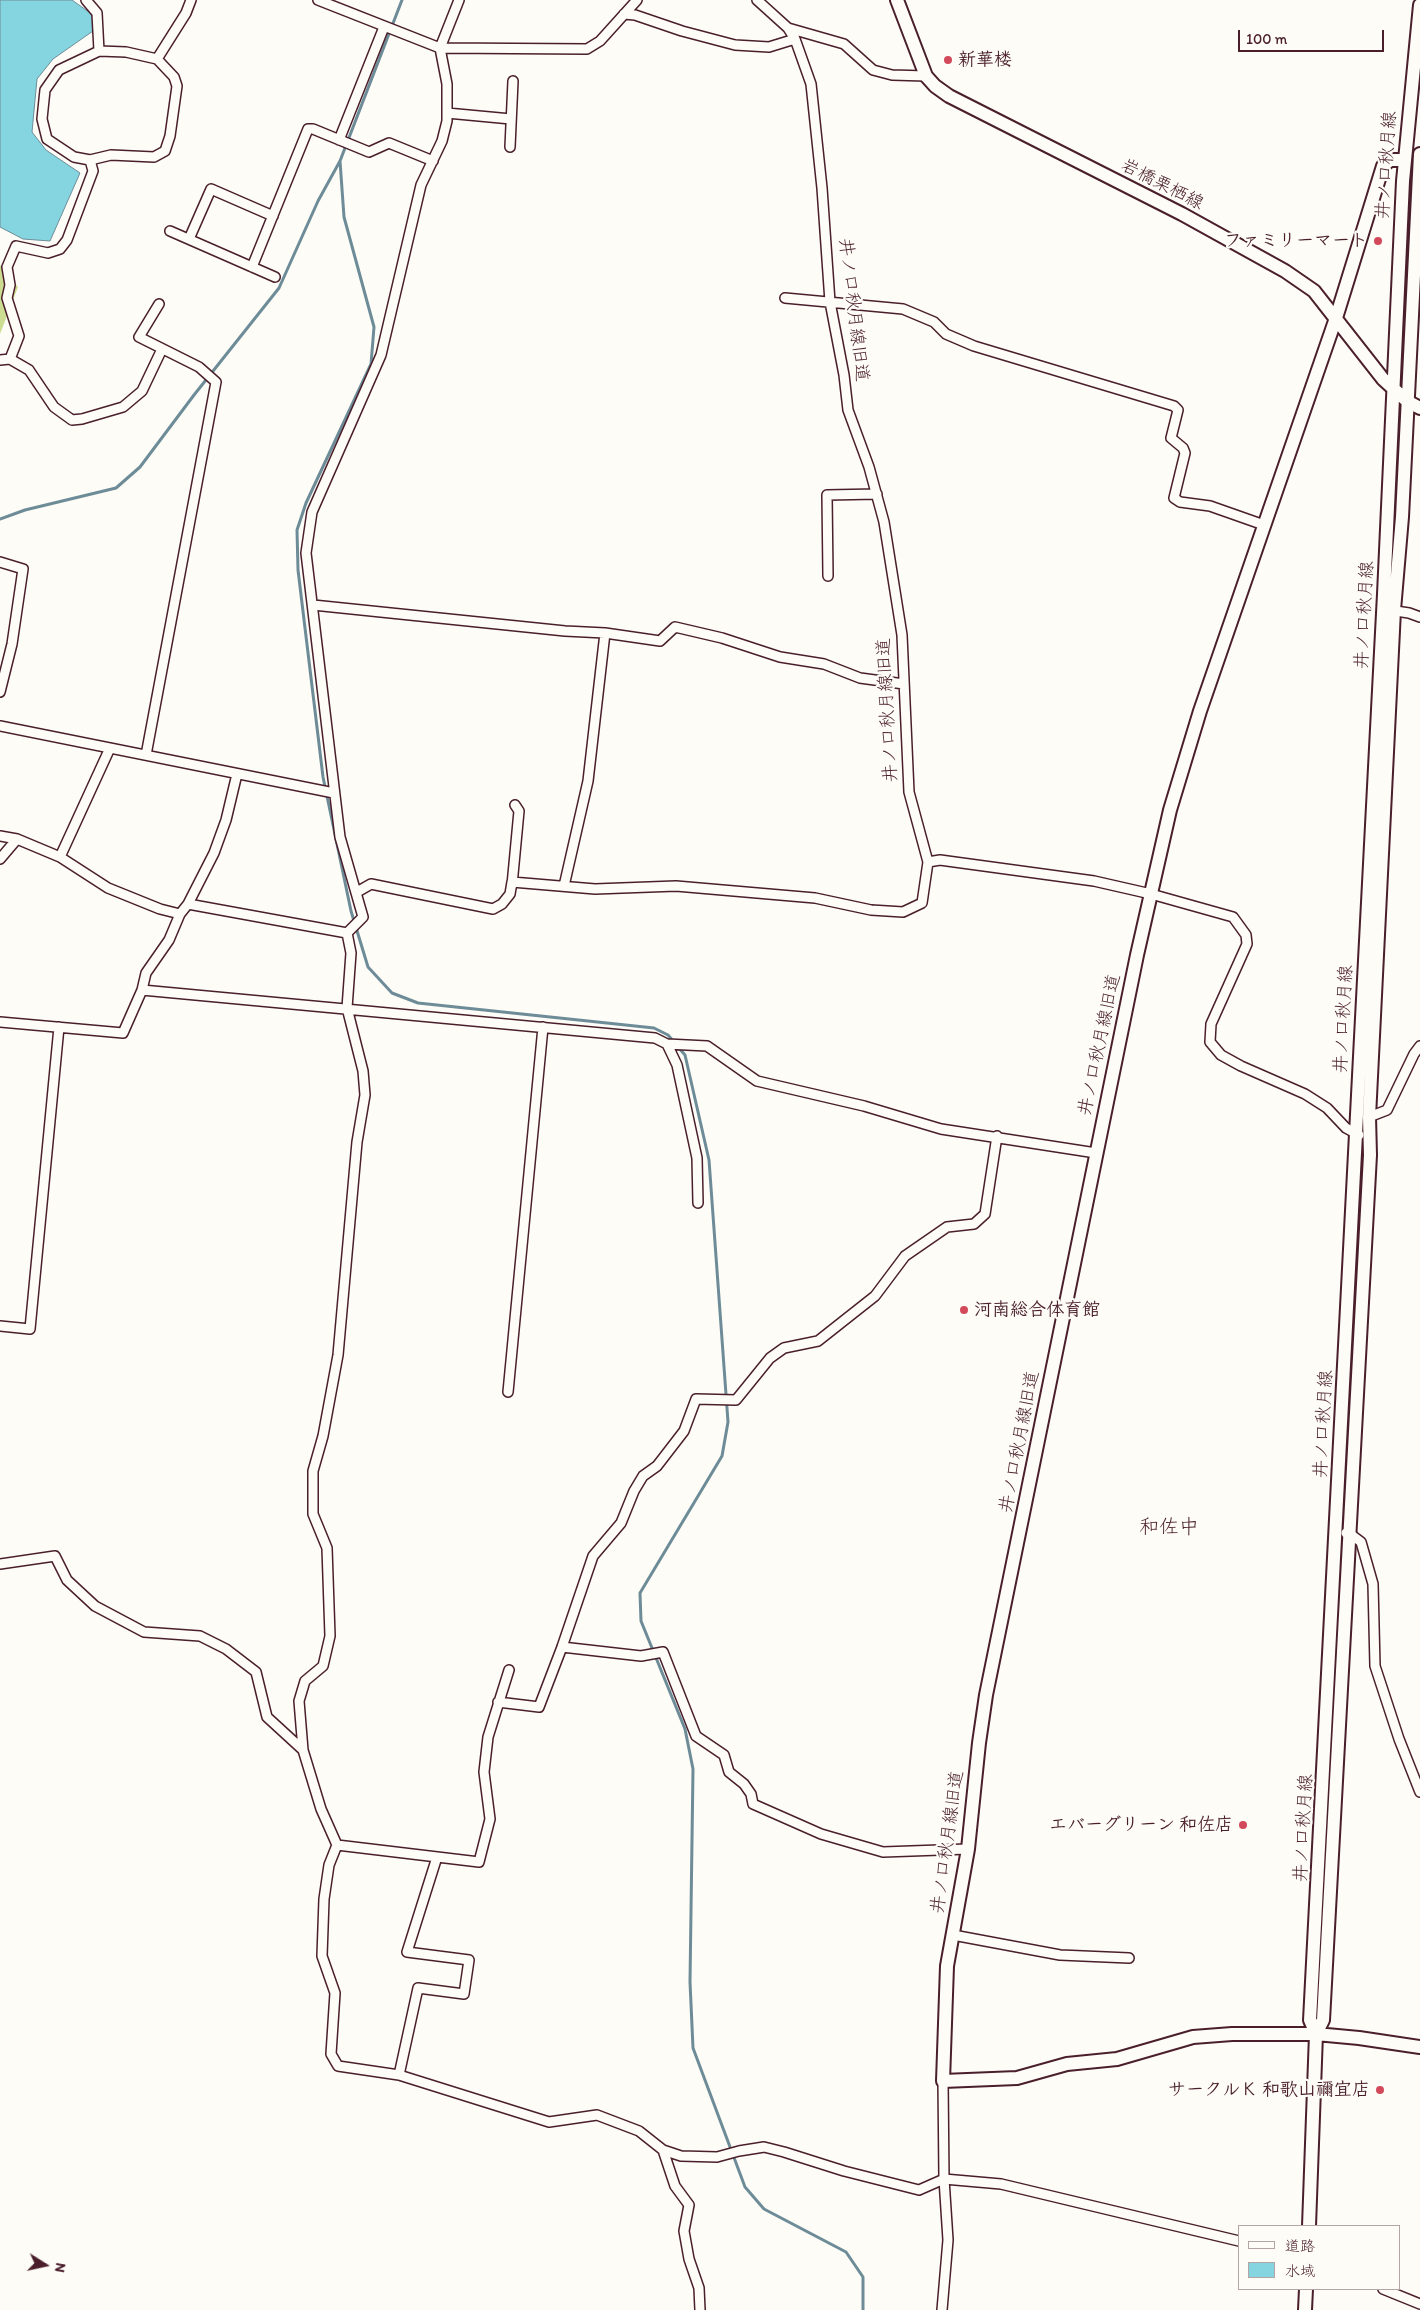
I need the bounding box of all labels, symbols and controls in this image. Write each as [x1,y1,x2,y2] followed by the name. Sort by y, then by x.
[1240,20,1386,52] scale bar
[1246,30,1287,48] text: 100 m
[958,49,1012,71] place label: 新華楼
[942,54,954,66] marker: 新華楼
[1372,110,1402,220] street label: 井ノ口秋月線
[1117,155,1207,215] street label: 岩橋栗栖線
[1224,230,1368,252] place label: ファミリーマート
[1372,235,1384,247] marker: ファミリーマート
[834,237,872,383] street label: 井ノ口秋月線旧道
[1351,561,1379,669] street label: 井ノ口秋月線
[873,638,903,782] street label: 井ノ口秋月線旧道
[1330,965,1358,1073] street label: 井ノ口秋月線
[1074,972,1126,1118] street label: 井ノ口秋月線旧道
[974,1299,1100,1321] place label: 河南総合体育館
[958,1304,970,1316] marker: 河南総合体育館
[996,1369,1044,1515] street label: 井ノ口秋月線旧道
[1310,1370,1338,1478] street label: 井ノ口秋月線
[1139,1516,1199,1540] district label: 和佐中
[927,1769,969,1915] street label: 井ノ口秋月線旧道
[1290,1774,1318,1882] street label: 井ノ口秋月線
[1049,1814,1233,1836] place label: エバーグリーン 和佐店
[1237,1819,1249,1831] marker: エバーグリーン 和佐店
[1168,2079,1370,2101] place label: サークルＫ 和歌山禰宜店
[1374,2084,1386,2096] marker: サークルＫ 和歌山禰宜店
[1238,2225,1400,2290] legend
[1285,2237,1315,2255] text: 道路
[20,2240,70,2290] north arrow
[51,2262,69,2274] text: N
[1285,2262,1315,2280] text: 水域

